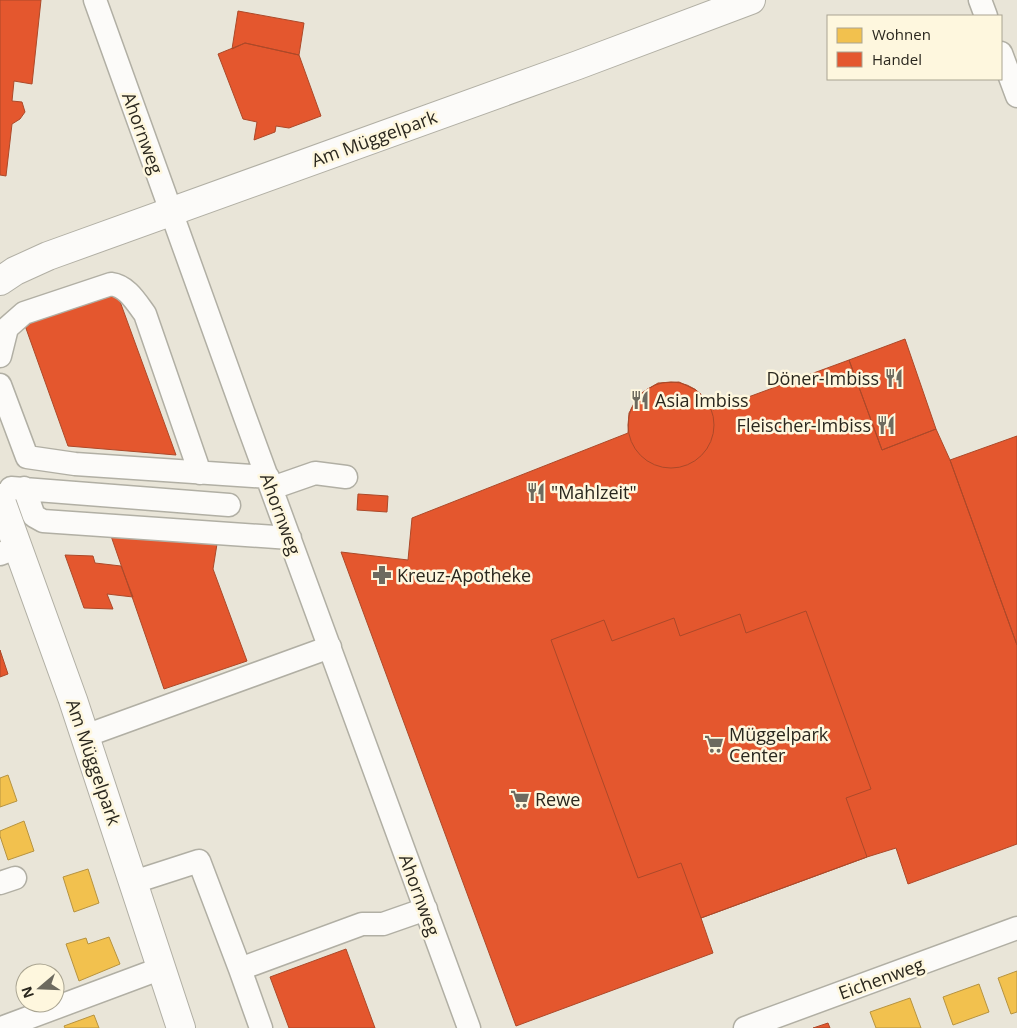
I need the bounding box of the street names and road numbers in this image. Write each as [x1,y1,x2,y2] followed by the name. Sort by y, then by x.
[117,89,169,177] street label: Ahornweg
[308,104,441,172] street label: Am Müggelpark
[255,470,307,558] street label: Ahornweg
[61,696,127,829] street label: Am Müggelpark
[394,851,446,939] street label: Ahornweg
[835,951,927,1005] street label: Eichenweg

